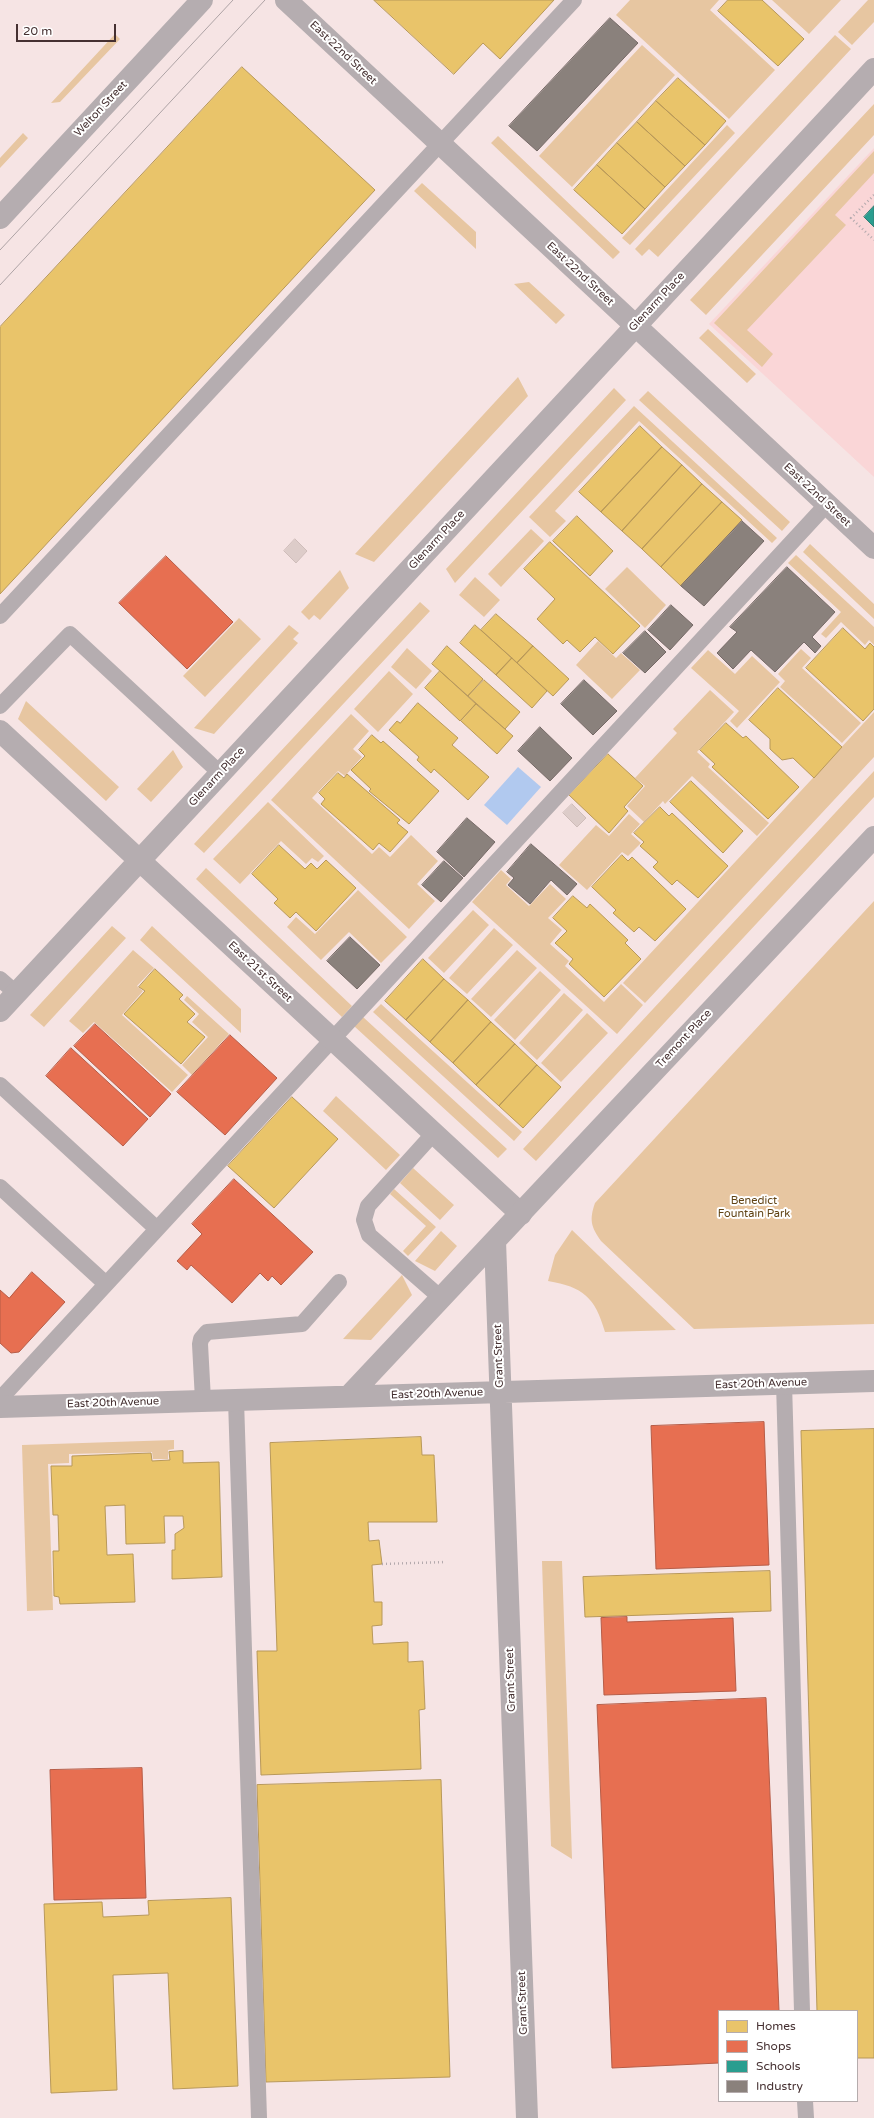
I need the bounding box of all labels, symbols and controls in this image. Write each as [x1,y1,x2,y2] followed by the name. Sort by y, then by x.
[18,16,118,42] scale bar
[307,18,379,88] street label: East 22nd Street
[23,24,52,38] text: 20 m
[72,78,130,140] street label: Welton Street
[544,239,616,309] street label: East 22nd Street
[626,270,688,334] street label: Glenarm Place
[781,460,853,530] street label: East 22nd Street
[406,508,468,572] street label: Glenarm Place
[186,745,248,809] street label: Glenarm Place
[225,939,295,1005] street label: East 21st Street
[654,1007,714,1071] street label: Tremont Place
[718,1194,790,1220] park label: Benedict Fountain Park
[491,1324,507,1388] street label: Grant Street
[715,1376,807,1392] street label: East 20th Avenue
[391,1386,483,1402] street label: East 20th Avenue
[67,1395,159,1411] street label: East 20th Avenue
[503,1648,519,1712] street label: Grant Street
[515,1971,531,2035] street label: Grant Street
[718,2010,858,2102] legend
[756,2019,796,2033] text: Homes
[756,2039,791,2053] text: Shops
[756,2059,800,2073] text: Schools
[756,2079,803,2093] text: Industry

